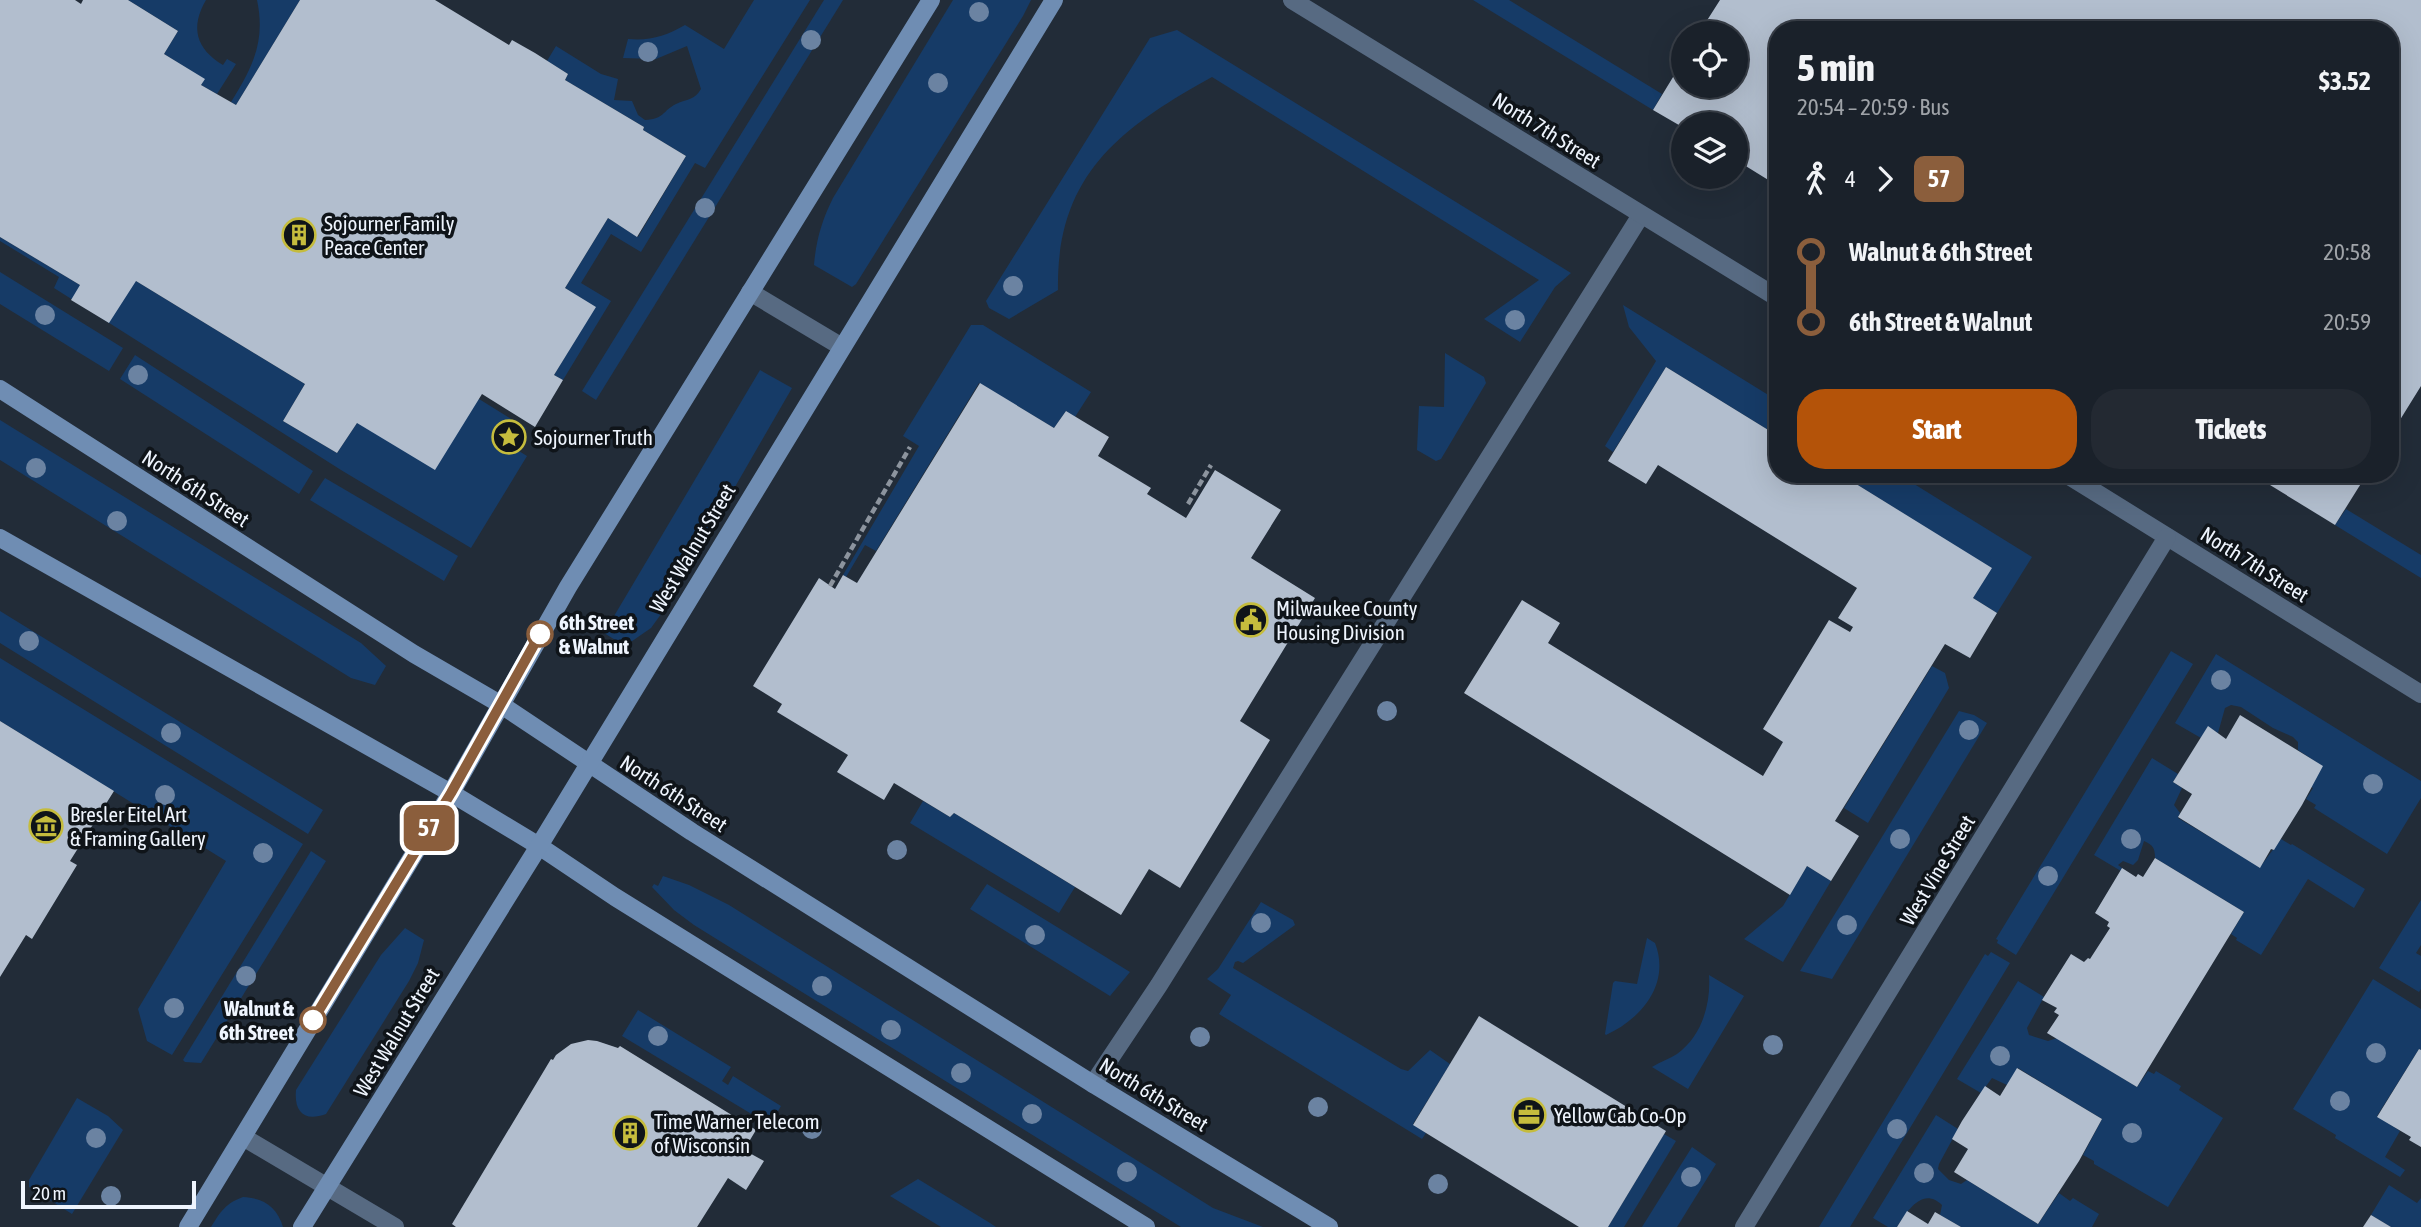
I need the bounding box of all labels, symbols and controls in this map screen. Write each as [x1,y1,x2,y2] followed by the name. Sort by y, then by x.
[1671,21,1748,189] map controls
[1671,21,1748,98] button: locate
[1797,46,1875,89] text: 5 min
[2319,66,2371,96] text: $3.52
[1489,87,1605,173] street label: North 7th Street
[1797,94,1949,120] text: 20:54 – 20:59 · Bus
[1671,112,1748,189] button: layers
[1797,160,1835,198] icon: walk
[1866,160,1904,198] icon: forward
[1928,165,1950,192] text: 57
[1845,166,1856,192] text: 4
[324,211,455,259] place label: Sojourner Family Peace Center
[280,216,318,254] building icon: Sojourner Family Peace Center
[1849,237,2032,267] text: Walnut & 6th Street
[2323,239,2371,265] text: 20:58
[1849,307,2032,337] text: 6th Street & Walnut
[2323,309,2371,335] text: 20:59
[1797,389,2077,469] button: Start
[2091,389,2371,469] button: Tickets
[490,418,528,456] place icon: Sojourner Truth
[534,425,653,449] place label: Sojourner Truth
[138,445,254,531] street label: North 6th Street
[644,479,740,617] street label: West Walnut Street
[2197,521,2313,607] street label: North 7th Street
[1276,596,1418,644] place label: Milwaukee County Housing Division
[1232,601,1270,639] public building icon: Milwaukee County Housing Division
[559,610,634,658] place label: 6th Street & Walnut
[527,621,553,647] marker: 6th Street & Walnut
[616,750,732,836] street label: North 6th Street
[70,802,206,850] place label: Bresler Eitel Art & Framing Gallery
[398,805,460,851] line badge: 57
[27,807,65,845] museum icon: Bresler Eitel Art & Framing Gallery
[1895,811,1979,929] street label: West Vine Street
[418,814,440,841] text: 57
[348,963,444,1101] street label: West Walnut Street
[219,996,295,1044] place label: Walnut & 6th Street
[300,1007,326,1033] marker: Walnut & 6th Street
[1095,1052,1213,1136] street label: North 6th Street
[1510,1096,1548,1134] office icon: Yellow Cab Co-Op
[1554,1103,1686,1127] place label: Yellow Cab Co-Op
[654,1109,820,1157] place label: Time Warner Telecom of Wisconsin
[611,1114,649,1152] building icon: Time Warner Telecom of Wisconsin
[21,1178,196,1210] scale bar
[32,1182,66,1204] text: 20 m

